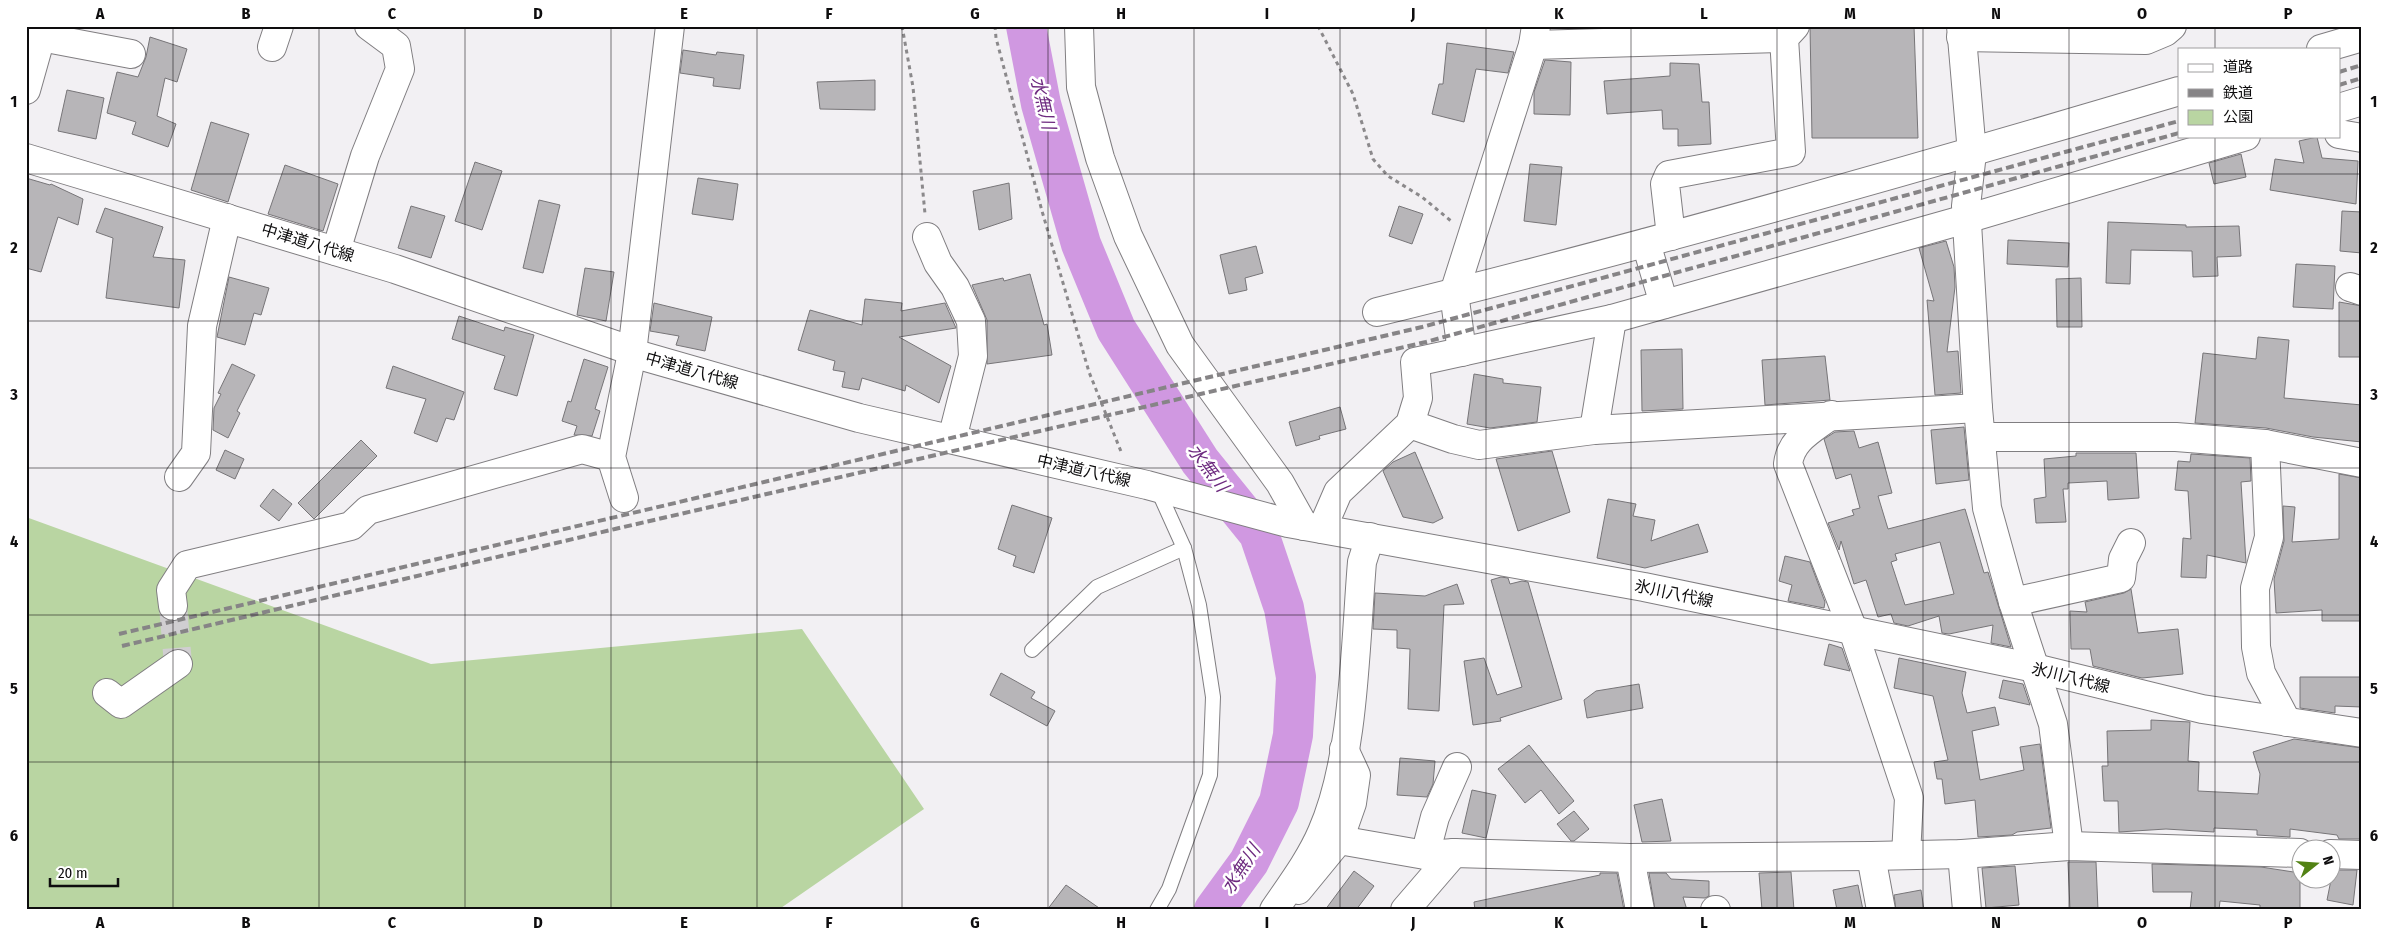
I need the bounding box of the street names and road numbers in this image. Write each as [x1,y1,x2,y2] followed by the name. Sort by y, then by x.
[259,219,357,266] street label: 中津道八代線
[643,348,741,393] street label: 中津道八代線
[1035,450,1133,491] street label: 中津道八代線
[1633,576,1715,611] street label: 氷川八代線
[2030,659,2112,696] street label: 氷川八代線

